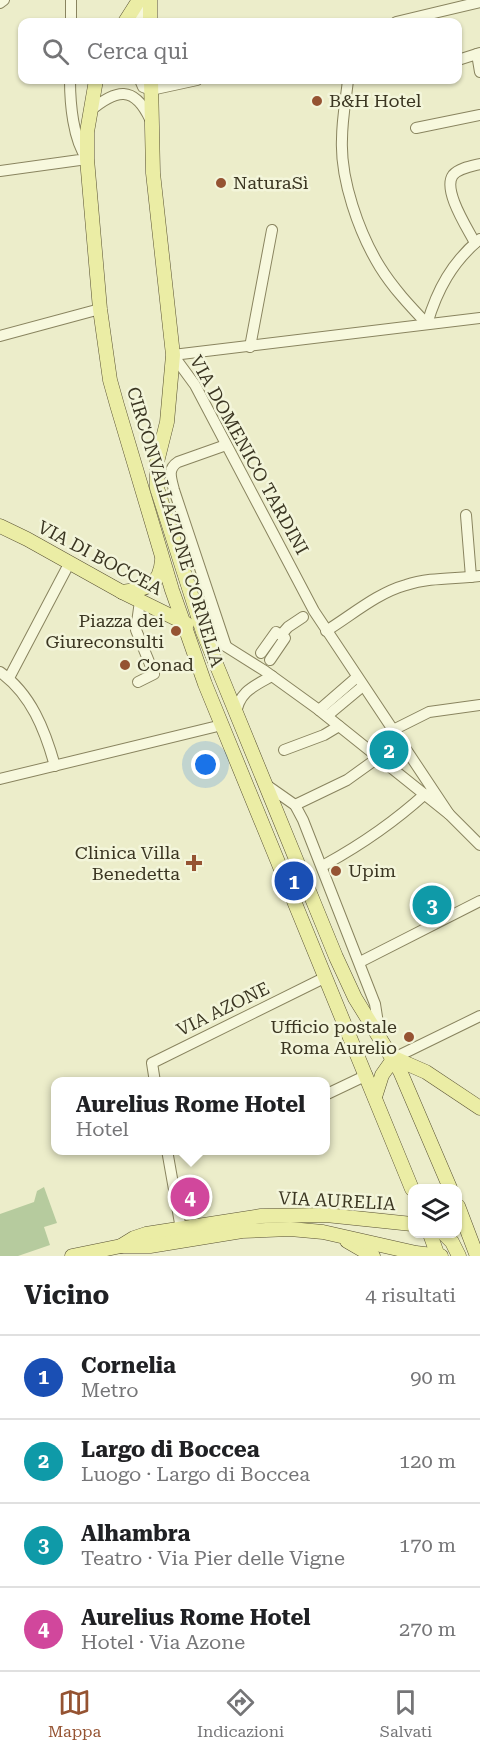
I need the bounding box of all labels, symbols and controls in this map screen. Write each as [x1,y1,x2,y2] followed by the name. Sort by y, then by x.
[18,18,462,84] search box
[39,35,72,68] icon: search
[87,39,188,64] text: Cerca qui
[329,90,422,111] place label: B&H Hotel
[310,94,324,108] marker: B&H Hotel
[233,172,309,193] place label: NaturaSì
[214,176,228,190] marker: NaturaSì
[186,351,313,558] street label: VIA DOMENICO TARDINI
[123,384,228,670] street label: CIRCONVALLAZIONE CORNELIA
[34,516,166,599] street label: VIA DI BOCCEA
[45,610,164,652] place label: Piazza dei Giureconsulti
[169,624,183,638] marker: Piazza dei Giureconsulti
[137,654,194,675] place label: Conad
[118,658,132,672] marker: Conad
[370,728,408,772] pin: 2
[191,750,220,779] your location
[75,842,180,884] place label: Clinica Villa Benedetta
[185,854,203,872] marker: Clinica Villa Benedetta
[274,858,314,904] pin: 1
[348,860,396,881] place label: Upim
[329,864,343,878] marker: Upim
[412,882,452,928] pin: 3
[173,977,272,1040] street label: VIA AZONE
[270,1016,397,1058] place label: Ufficio postale Roma Aurelio
[402,1030,416,1044] marker: Ufficio postale Roma Aurelio
[51,1077,330,1155] popup
[76,1092,305,1117] text: Aurelius Rome Hotel
[76,1117,129,1141] text: Hotel
[170,1174,210,1220] pin: 4
[408,1184,462,1238] map controls
[408,1184,462,1238] button: layers
[278,1187,397,1214] street label: VIA AURELIA
[24,1280,109,1310] text: Vicino
[365,1283,456,1307] text: 4 risultati
[81,1353,176,1378] text: Cornelia
[38,1365,49,1389] text: 1
[410,1365,456,1389] text: 90 m
[81,1378,139,1402] text: Metro
[81,1437,260,1462] text: Largo di Boccea
[38,1449,49,1473] text: 2
[399,1449,456,1473] text: 120 m
[81,1462,310,1486] text: Luogo · Largo di Boccea
[81,1521,190,1546] text: Alhambra
[38,1533,49,1557] text: 3
[399,1533,456,1557] text: 170 m
[81,1546,345,1570] text: Teatro · Via Pier delle Vigne
[81,1605,310,1630] text: Aurelius Rome Hotel
[38,1617,49,1641] text: 4
[399,1617,456,1641] text: 270 m
[81,1630,245,1654] text: Hotel · Via Azone
[48,1686,101,1741] tab: Mappa
[197,1686,284,1741] tab: Indicazioni
[380,1686,432,1741] tab: Salvati

